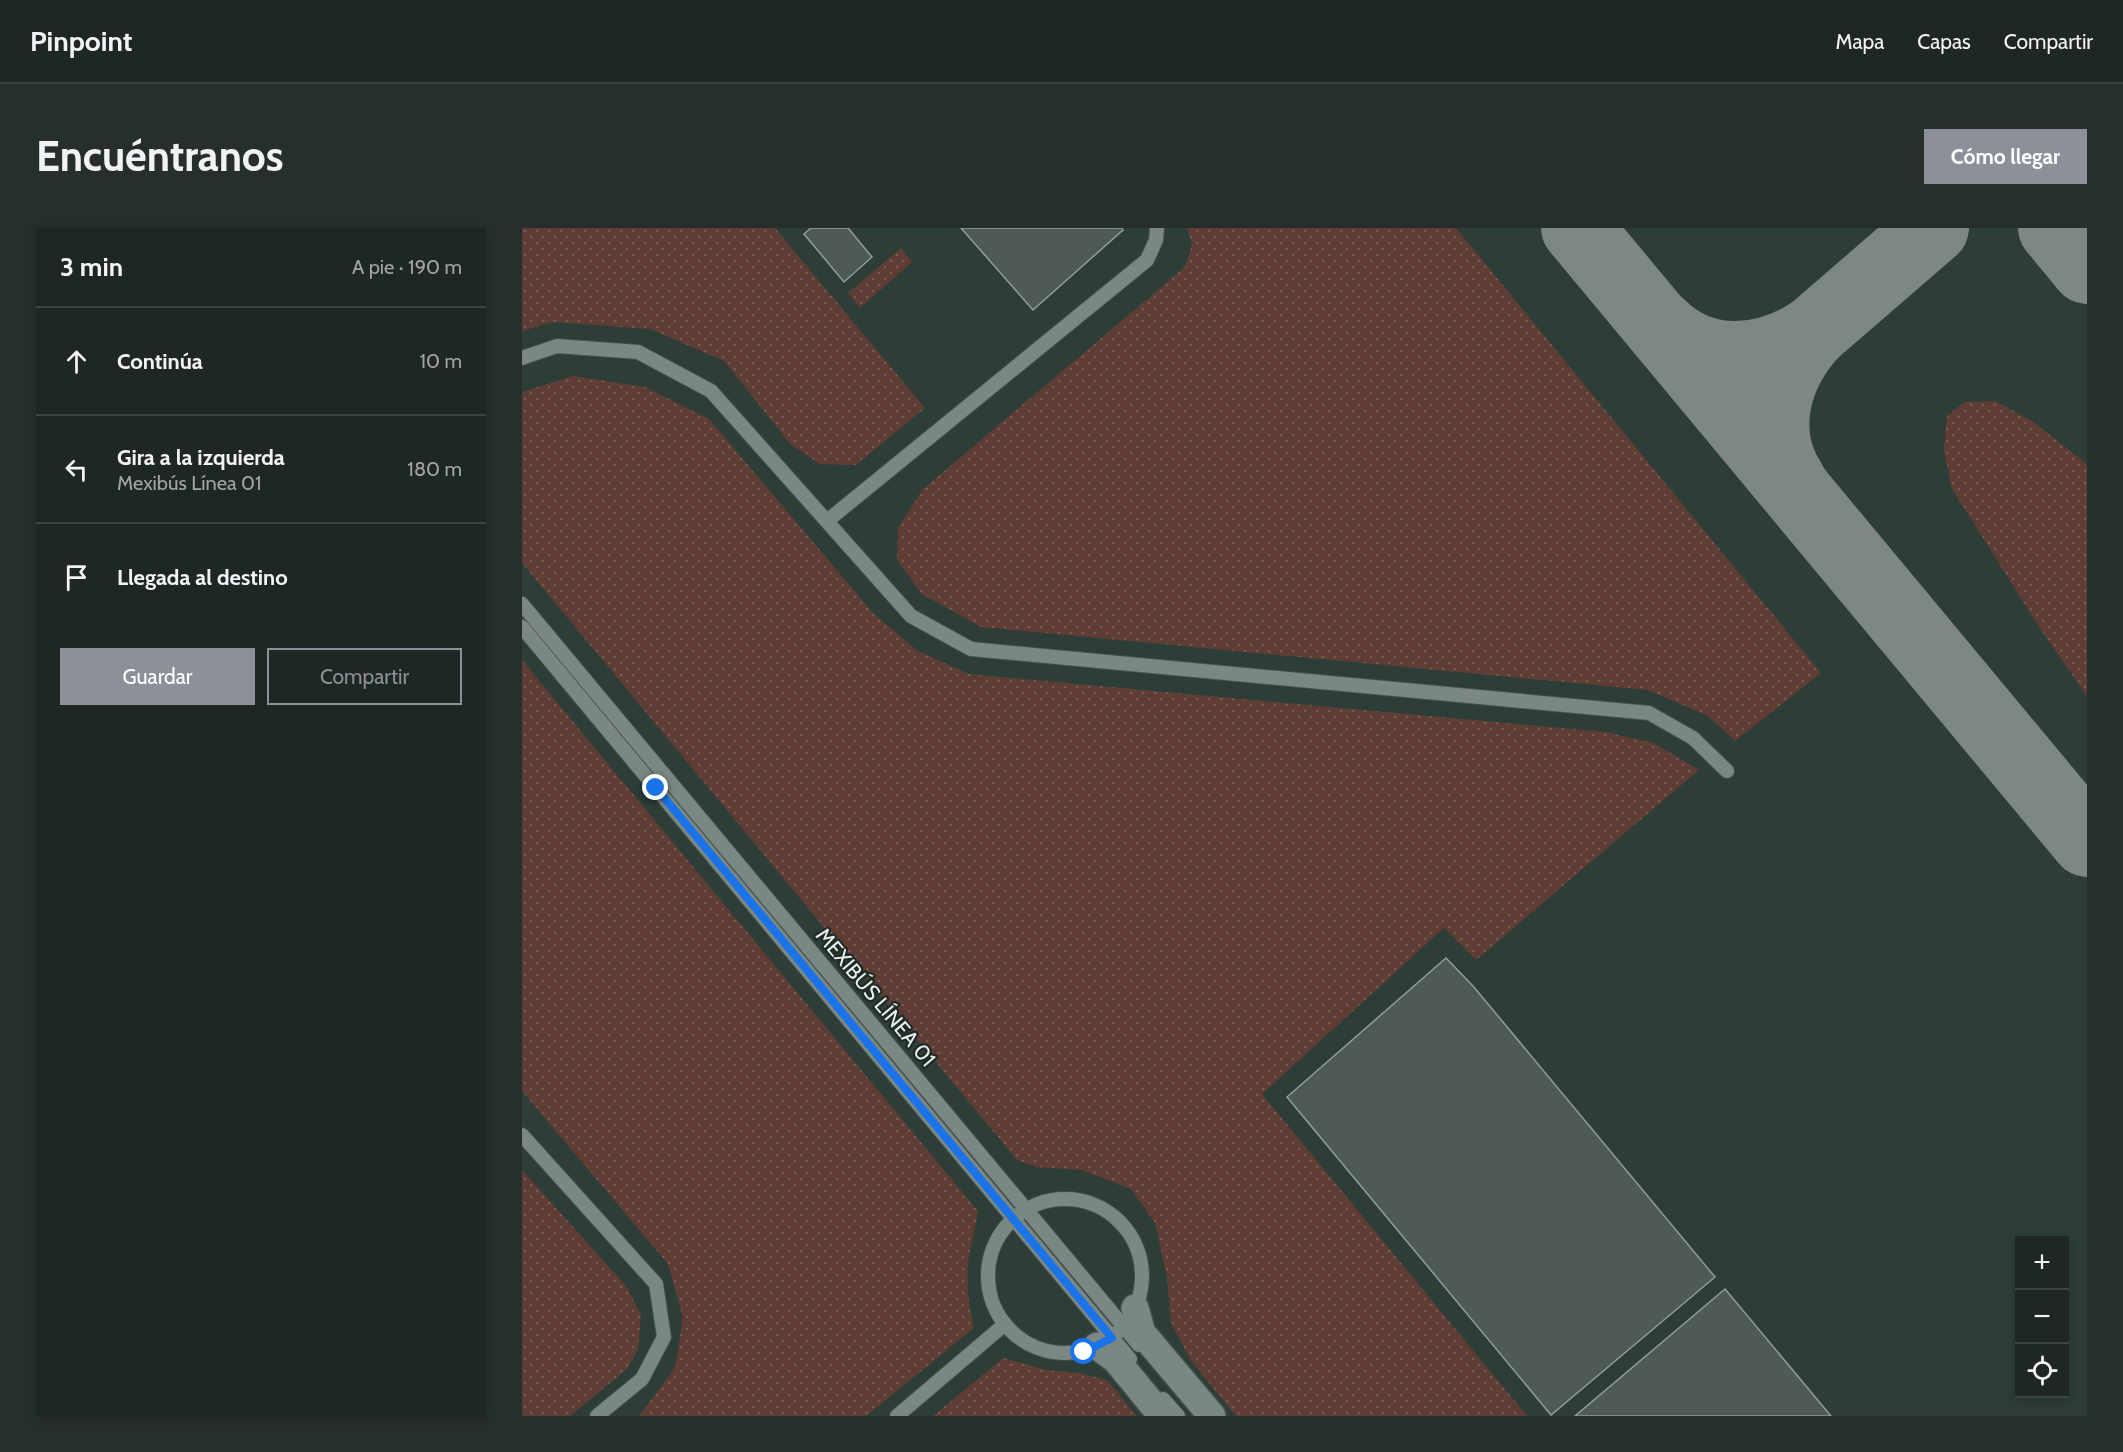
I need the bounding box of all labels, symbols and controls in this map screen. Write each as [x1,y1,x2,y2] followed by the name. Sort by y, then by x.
[30,24,132,58] text: Pinpoint
[1836,29,1884,54] text: Mapa
[1917,29,1971,54] text: Capas
[2004,29,2093,54] text: Compartir
[1924,129,2087,184] button: Cómo llegar
[36,130,284,182] text: Encuéntranos
[60,251,123,283] text: 3 min
[352,255,462,279] text: A pie · 190 m
[60,345,93,378] icon: ahead
[117,348,203,375] text: Continúa
[419,349,462,373] text: 10 m
[117,444,285,471] text: Gira a la izquierda
[60,453,93,486] icon: left
[407,457,462,481] text: 180 m
[117,471,261,495] text: Mexibús Línea 01
[60,561,93,594] icon: arrive
[117,564,288,591] text: Llegada al destino
[60,648,255,705] button: Guardar
[267,648,462,705] button: Compartir
[642,774,668,800] route end
[811,923,941,1071] street label: MEXIBÚS LÍNEA 01
[2015,1236,2069,1398] map controls
[2015,1236,2069,1290] button: +
[2015,1290,2069,1344] button: −
[1070,1338,1096,1364] route start
[2015,1344,2069,1398] button: locate

